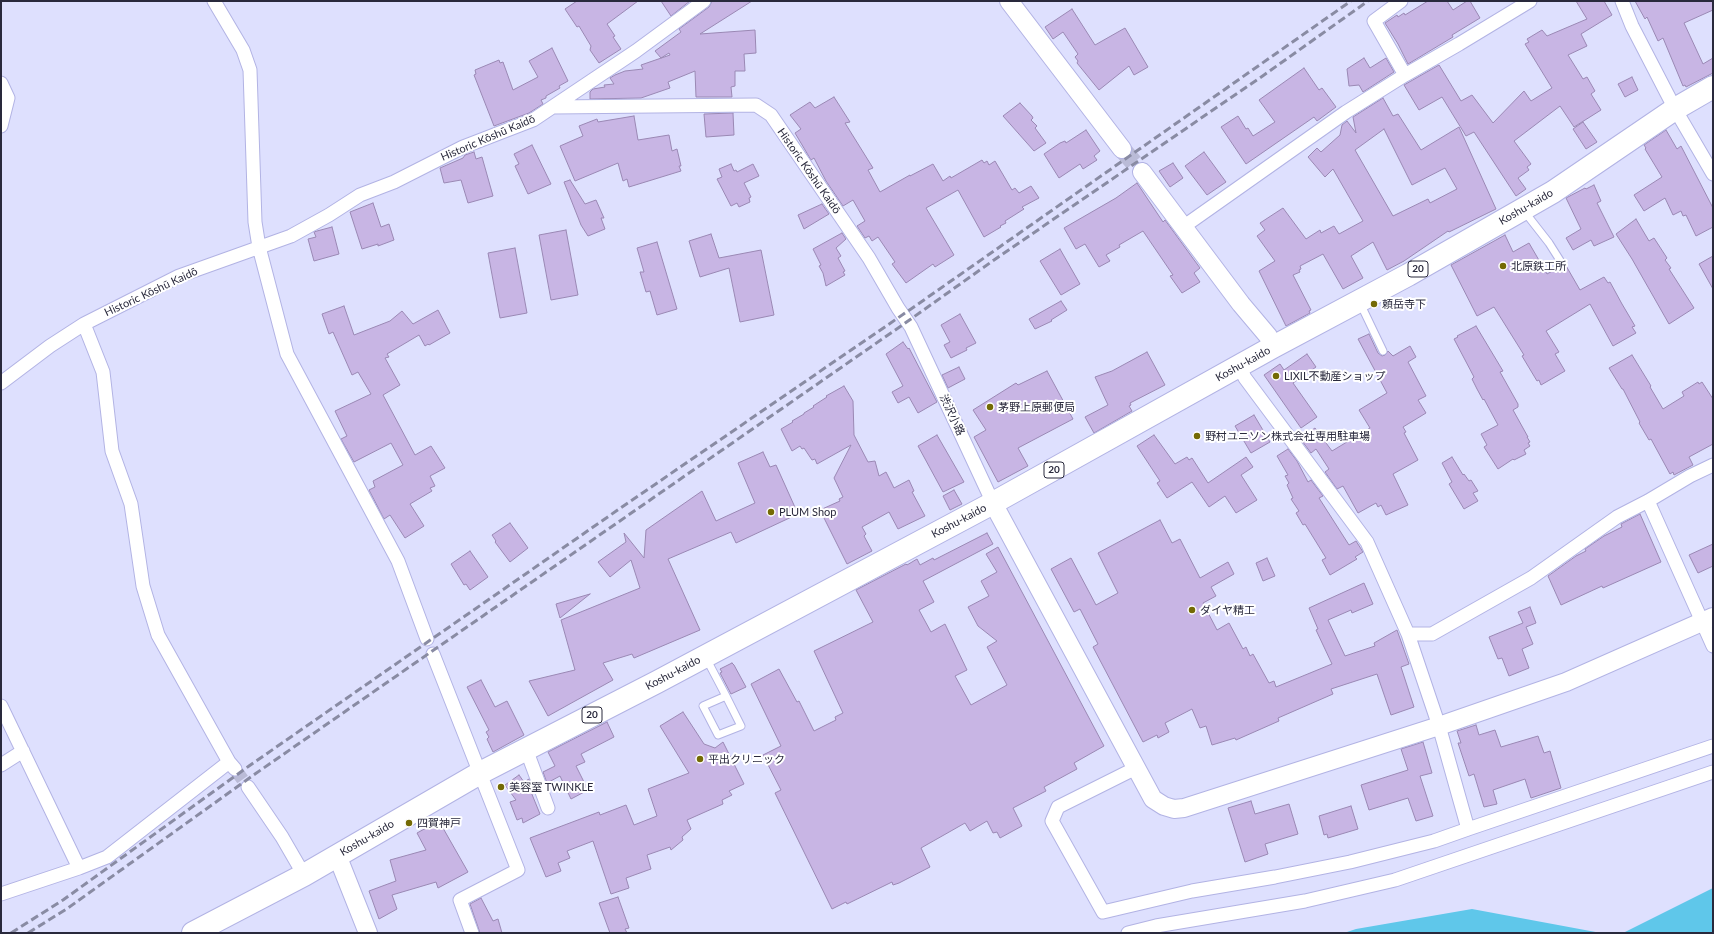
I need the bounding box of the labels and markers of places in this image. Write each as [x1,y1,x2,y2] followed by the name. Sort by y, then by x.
[1511,259,1566,273] place label: 北原鉄工所
[1498,261,1508,271] marker: 北原鉄工所
[1382,297,1426,311] place label: 頼岳寺下
[1369,299,1379,309] marker: 頼岳寺下
[1284,369,1386,383] place label: LIXIL不動産ショップ
[1271,371,1281,381] marker: LIXIL不動産ショップ
[998,400,1075,414] place label: 茅野上原郵便局
[985,402,995,412] marker: 茅野上原郵便局
[1205,429,1370,443] place label: 野村ユニソン株式会社専用駐車場
[1192,431,1202,441] marker: 野村ユニソン株式会社専用駐車場
[779,505,837,519] place label: PLUM Shop
[766,507,776,517] marker: PLUM Shop
[1200,603,1255,617] place label: ダイヤ精工
[1187,605,1197,615] marker: ダイヤ精工
[708,752,785,766] place label: 平出クリニック
[695,754,705,764] marker: 平出クリニック
[509,780,593,794] place label: 美容室 TWINKLE
[496,782,506,792] marker: 美容室 TWINKLE
[417,816,461,830] place label: 四賀神戸
[404,818,414,828] marker: 四賀神戸

